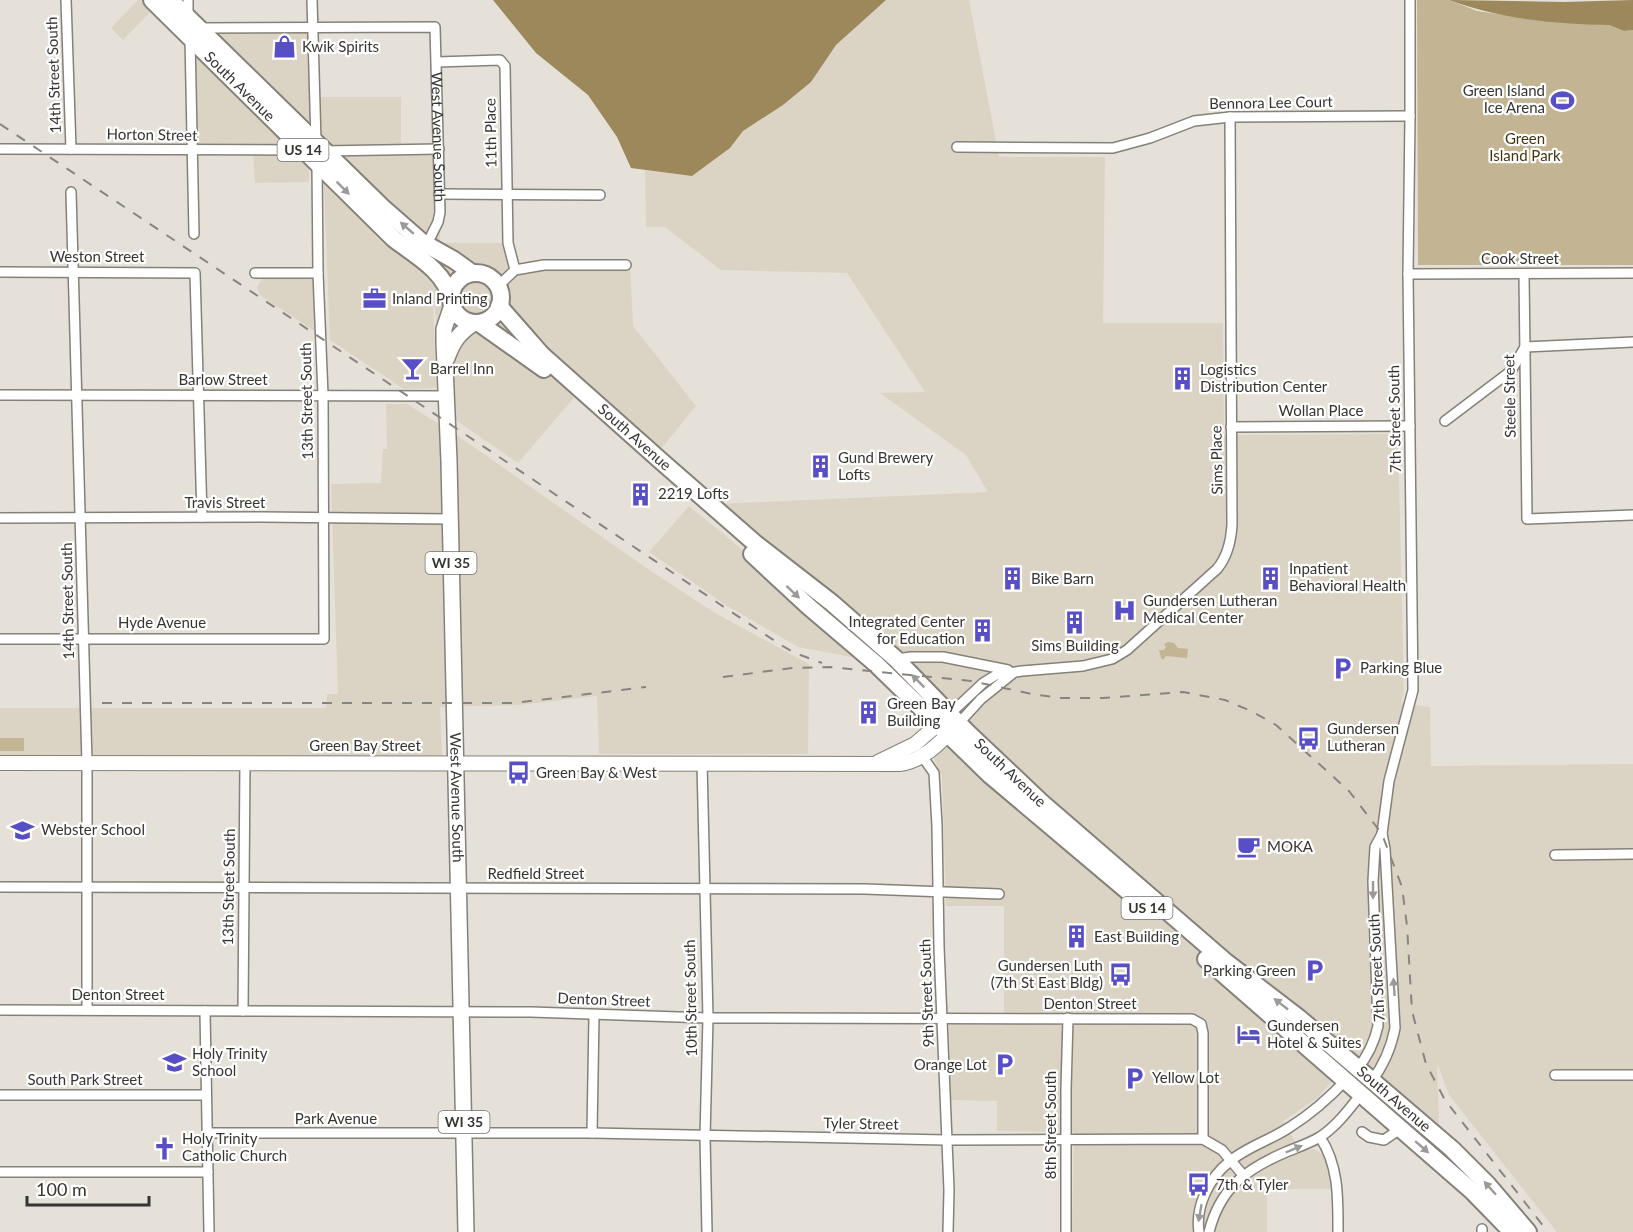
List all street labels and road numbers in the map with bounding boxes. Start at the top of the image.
street label: 14th Street South [42,16,64,134]
street label: South Avenue [201,47,279,124]
street label: West Avenue South [428,72,450,202]
street label: Bennora Lee Court [1209,92,1334,112]
street label: 11th Place [480,98,500,168]
street label: Horton Street [107,124,198,144]
road number: US 14 [278,139,328,161]
street label: Weston Street [50,247,145,265]
street label: Cook Street [1481,249,1560,267]
street label: 13th Street South [296,342,316,460]
street label: Steele Street [1499,353,1519,438]
street label: 7th Street South [1384,365,1404,473]
street label: Barlow Street [178,370,268,388]
street label: South Avenue [595,399,675,474]
street label: Wollan Place [1279,401,1363,419]
street label: Sims Place [1206,425,1226,495]
street label: Travis Street [184,493,266,511]
street label: 14th Street South [57,542,77,660]
road number: WI 35 [426,552,476,574]
street label: Hyde Avenue [118,613,206,631]
street label: West Avenue South [447,732,468,863]
street label: South Avenue [971,734,1050,810]
street label: Green Bay Street [309,736,421,754]
street label: 13th Street South [218,828,238,946]
street label: Redfield Street [487,864,585,882]
road number: US 14 [1122,897,1172,919]
street label: 7th Street South [1364,913,1388,1023]
street label: 10th Street South [680,939,700,1057]
street label: 9th Street South [915,939,937,1047]
street label: Denton Street [71,985,165,1003]
street label: Denton Street [557,988,651,1010]
street label: Denton Street [1043,994,1137,1012]
street label: South Avenue [1354,1062,1435,1135]
street label: South Park Street [27,1070,143,1088]
street label: 8th Street South [1041,1071,1059,1179]
street label: Park Avenue [295,1109,377,1127]
road number: WI 35 [438,1111,490,1133]
street label: Tyler Street [823,1113,899,1133]

